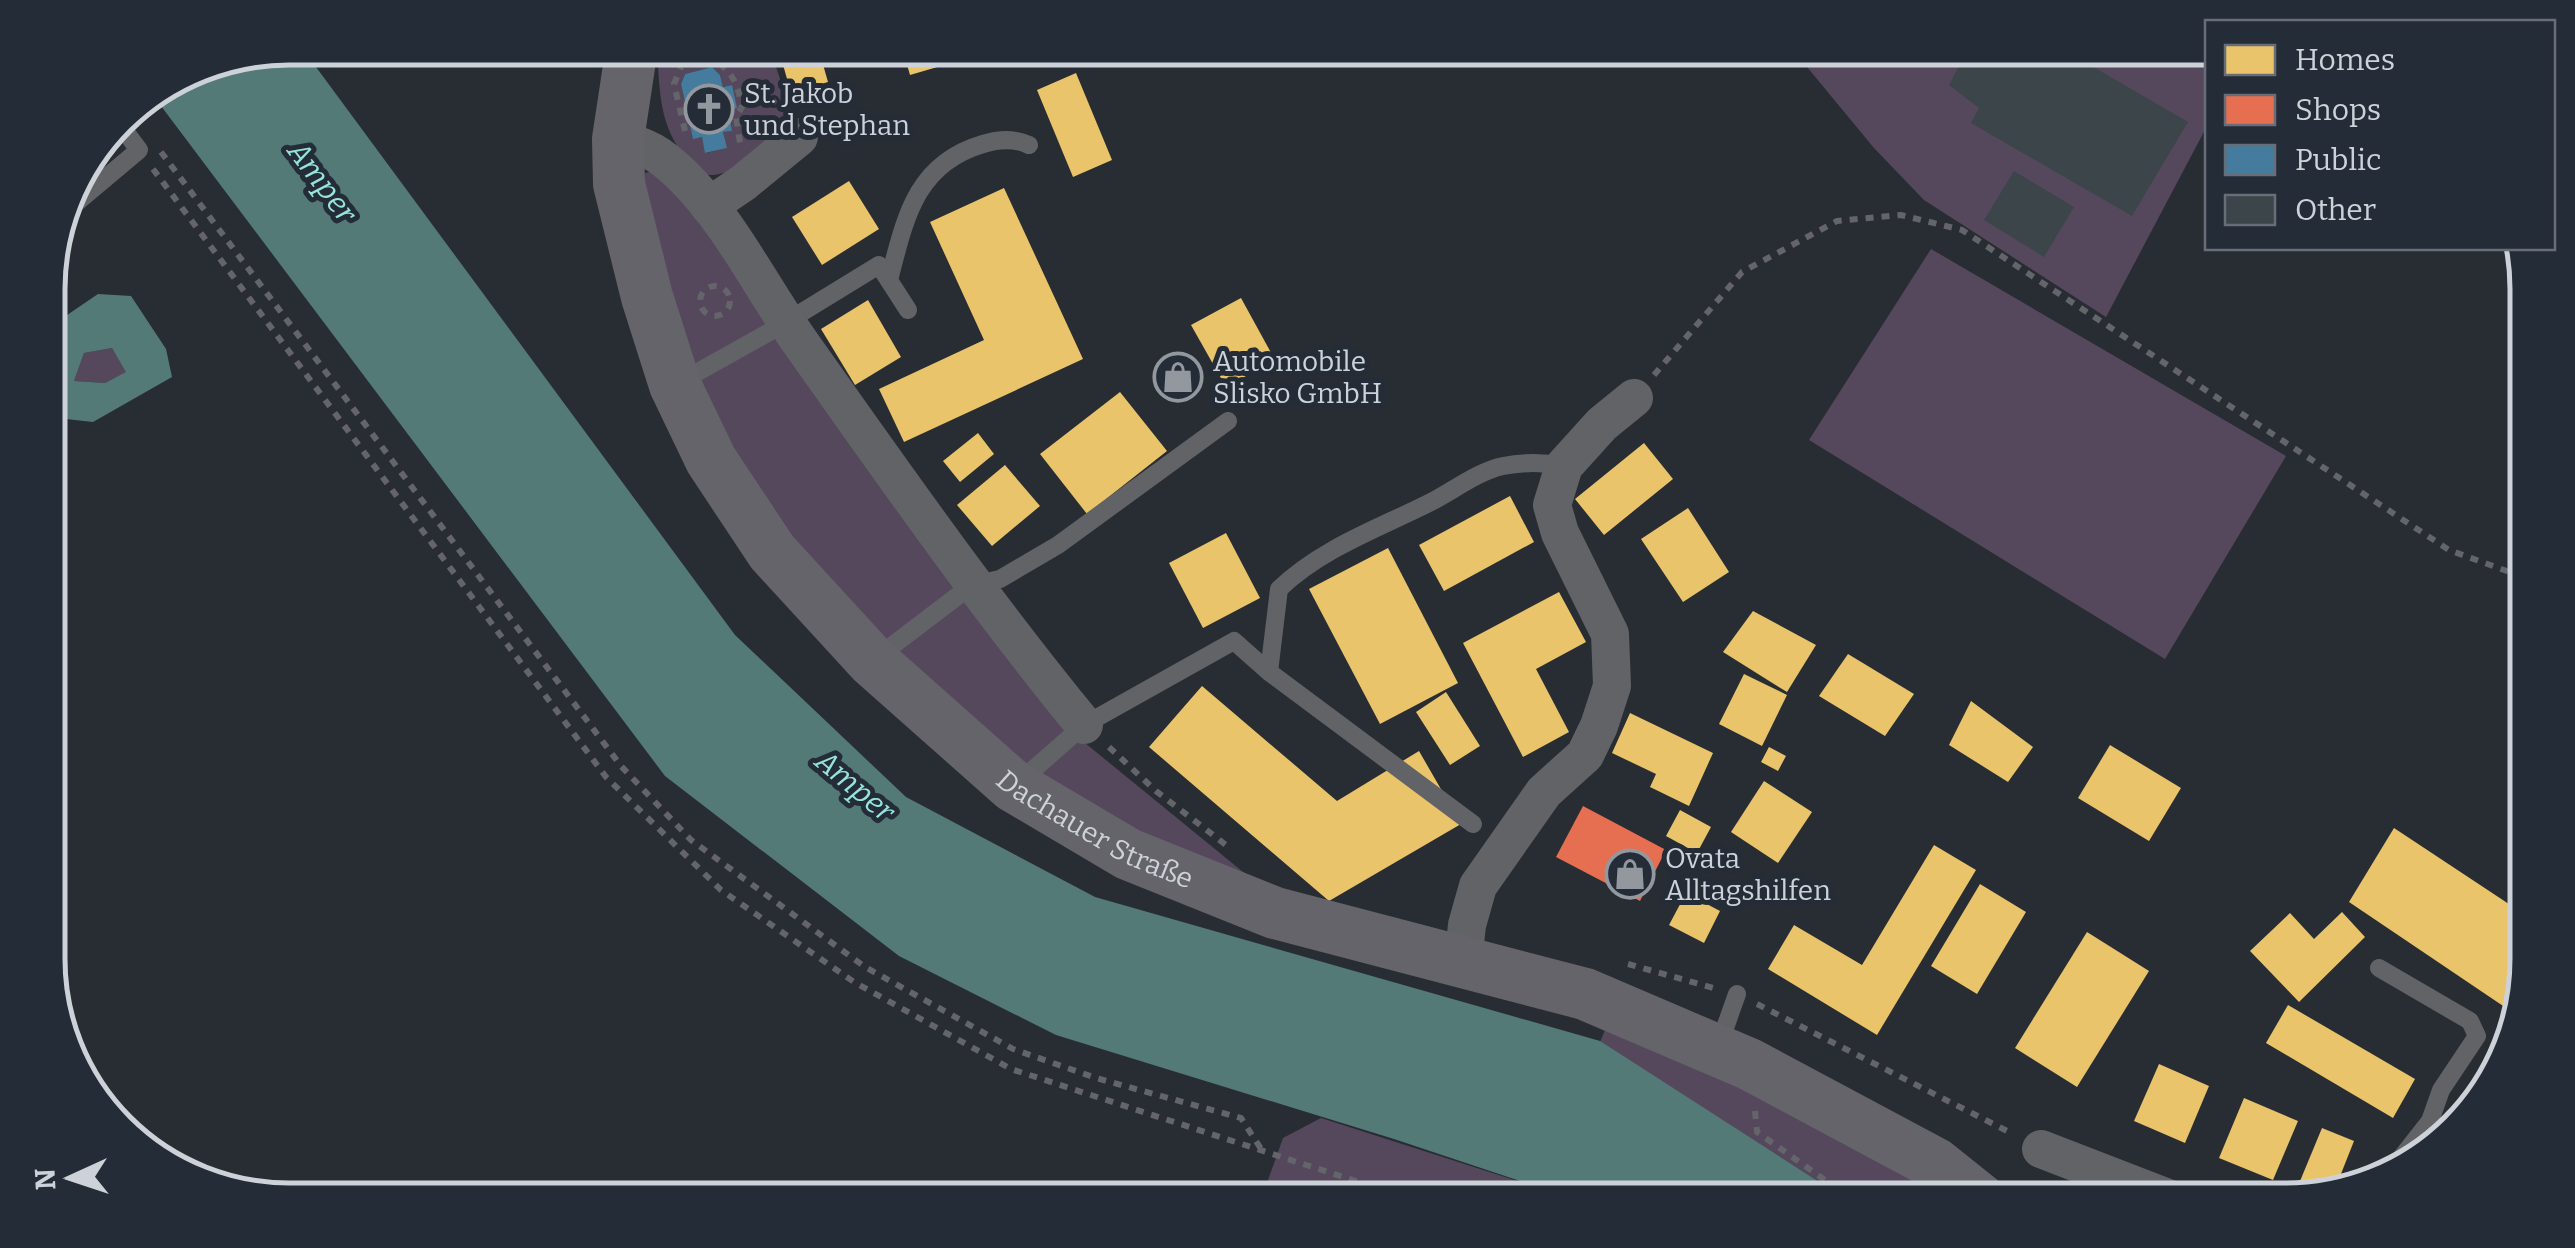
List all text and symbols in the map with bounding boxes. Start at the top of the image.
legend [2205,20,2555,250]
text: Homes [2295,42,2395,78]
place label: St. Jakob und Stephan [744,77,910,142]
church icon: St. Jakob und Stephan [683,83,735,135]
text: Shops [2295,92,2381,128]
water label: Amper [279,133,365,231]
text: Public [2295,142,2381,178]
text: Other [2295,192,2376,228]
place label: Automobile Slisko GmbH [1213,345,1382,410]
shop icon: Automobile Slisko GmbH [1152,351,1204,403]
water label: Amper [807,741,903,830]
street label: Dachauer Straße [990,763,1198,895]
place label: Ovata Alltagshilfen [1665,842,1831,907]
shop icon: Ovata Alltagshilfen [1604,848,1656,900]
north arrow [20,1128,120,1228]
text: N [28,1168,63,1191]

